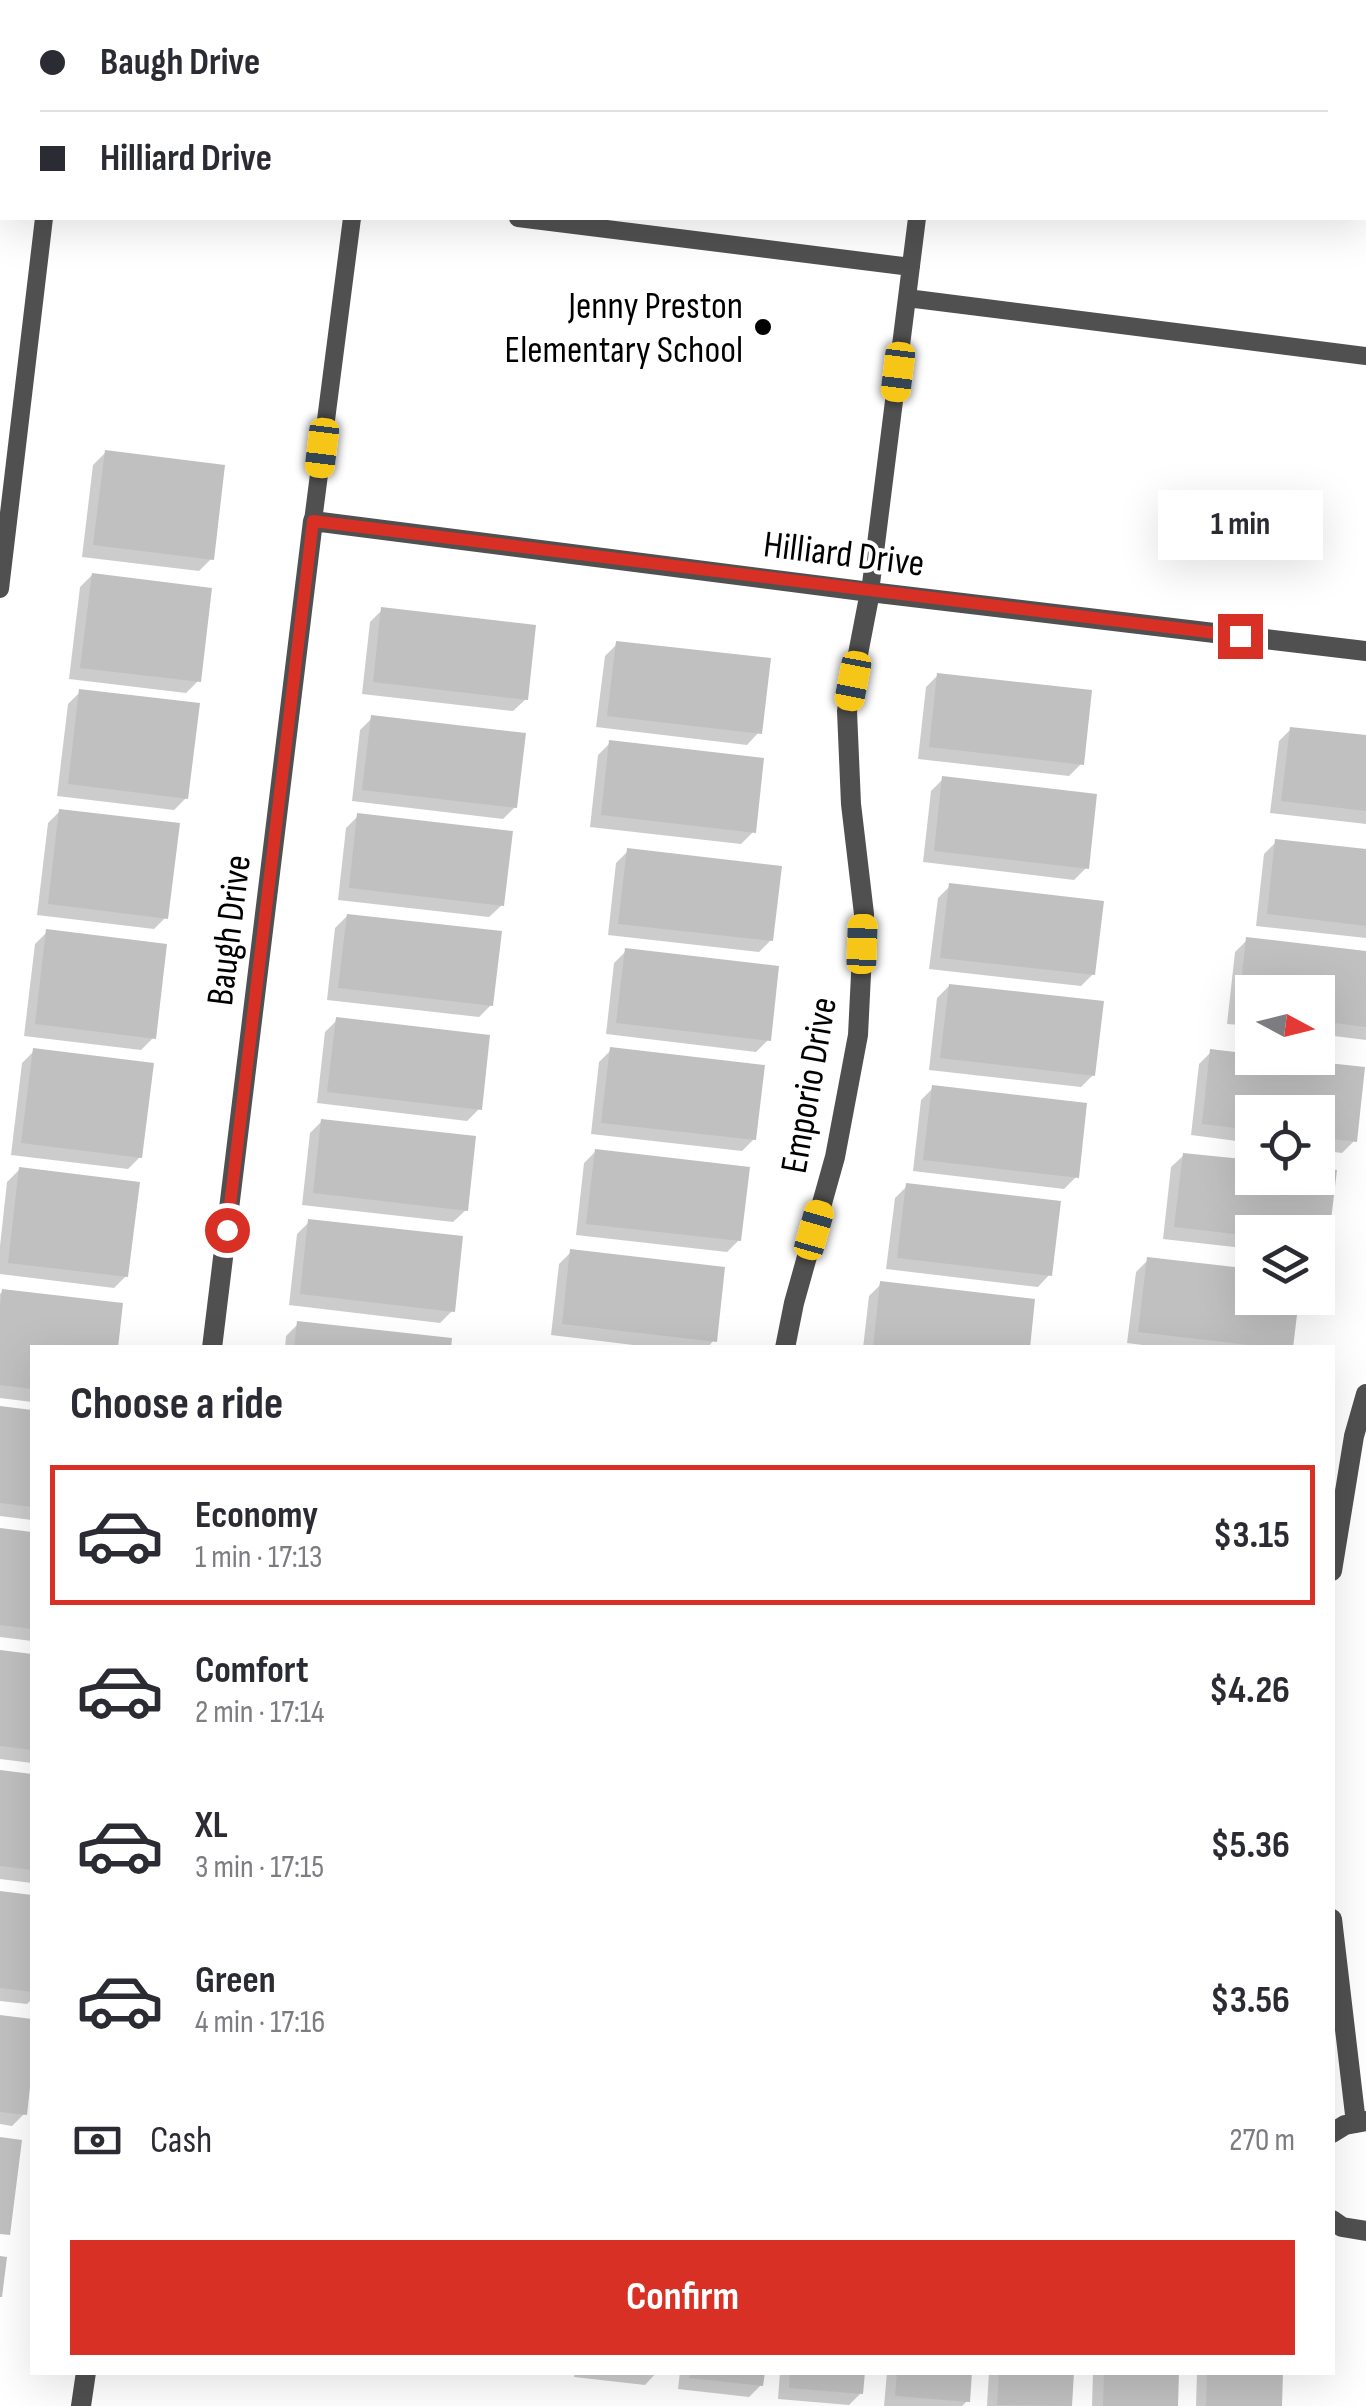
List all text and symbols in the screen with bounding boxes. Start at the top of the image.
text: Baugh Drive [100,40,260,85]
text: Hilliard Drive [100,136,272,181]
place label: Jenny Preston Elementary School [505,284,743,373]
marker: Jenny Preston Elementary School [752,316,774,338]
car [879,340,917,404]
car [303,416,341,480]
callout: 1 min [1158,491,1322,561]
text: 1 min [1211,505,1270,544]
street label: Hilliard Drive [761,522,927,587]
route end [1218,614,1263,659]
car [833,649,873,713]
street label: Baugh Drive [198,852,261,1008]
car [846,913,878,975]
north arrow [1235,975,1335,1075]
map controls [1235,975,1335,1315]
street label: Emporio Drive [772,994,847,1177]
button: locate [1235,1095,1335,1195]
car [791,1197,837,1263]
route start [205,1208,250,1253]
button: layers [1235,1215,1335,1315]
text: Choose a ride [70,1377,283,1432]
icon: car [75,1490,165,1580]
text: Economy [195,1493,318,1538]
text: $3.15 [1213,1513,1290,1558]
text: 1 min · 17:13 [195,1538,322,1577]
icon: car [75,1645,165,1735]
text: Comfort [195,1648,309,1693]
text: $4.26 [1209,1668,1290,1713]
text: 2 min · 17:14 [195,1693,324,1732]
icon: car [75,1800,165,1890]
text: XL [195,1803,228,1848]
text: $5.36 [1210,1823,1290,1868]
text: 3 min · 17:15 [195,1848,324,1887]
icon: car [75,1955,165,2045]
text: Green [195,1958,276,2003]
text: $3.56 [1210,1978,1290,2023]
text: 4 min · 17:16 [195,2003,325,2042]
icon: cash [70,2113,125,2168]
text: Cash [150,2118,212,2163]
text: 270 m [1229,2121,1295,2160]
button: Confirm [70,2240,1295,2355]

